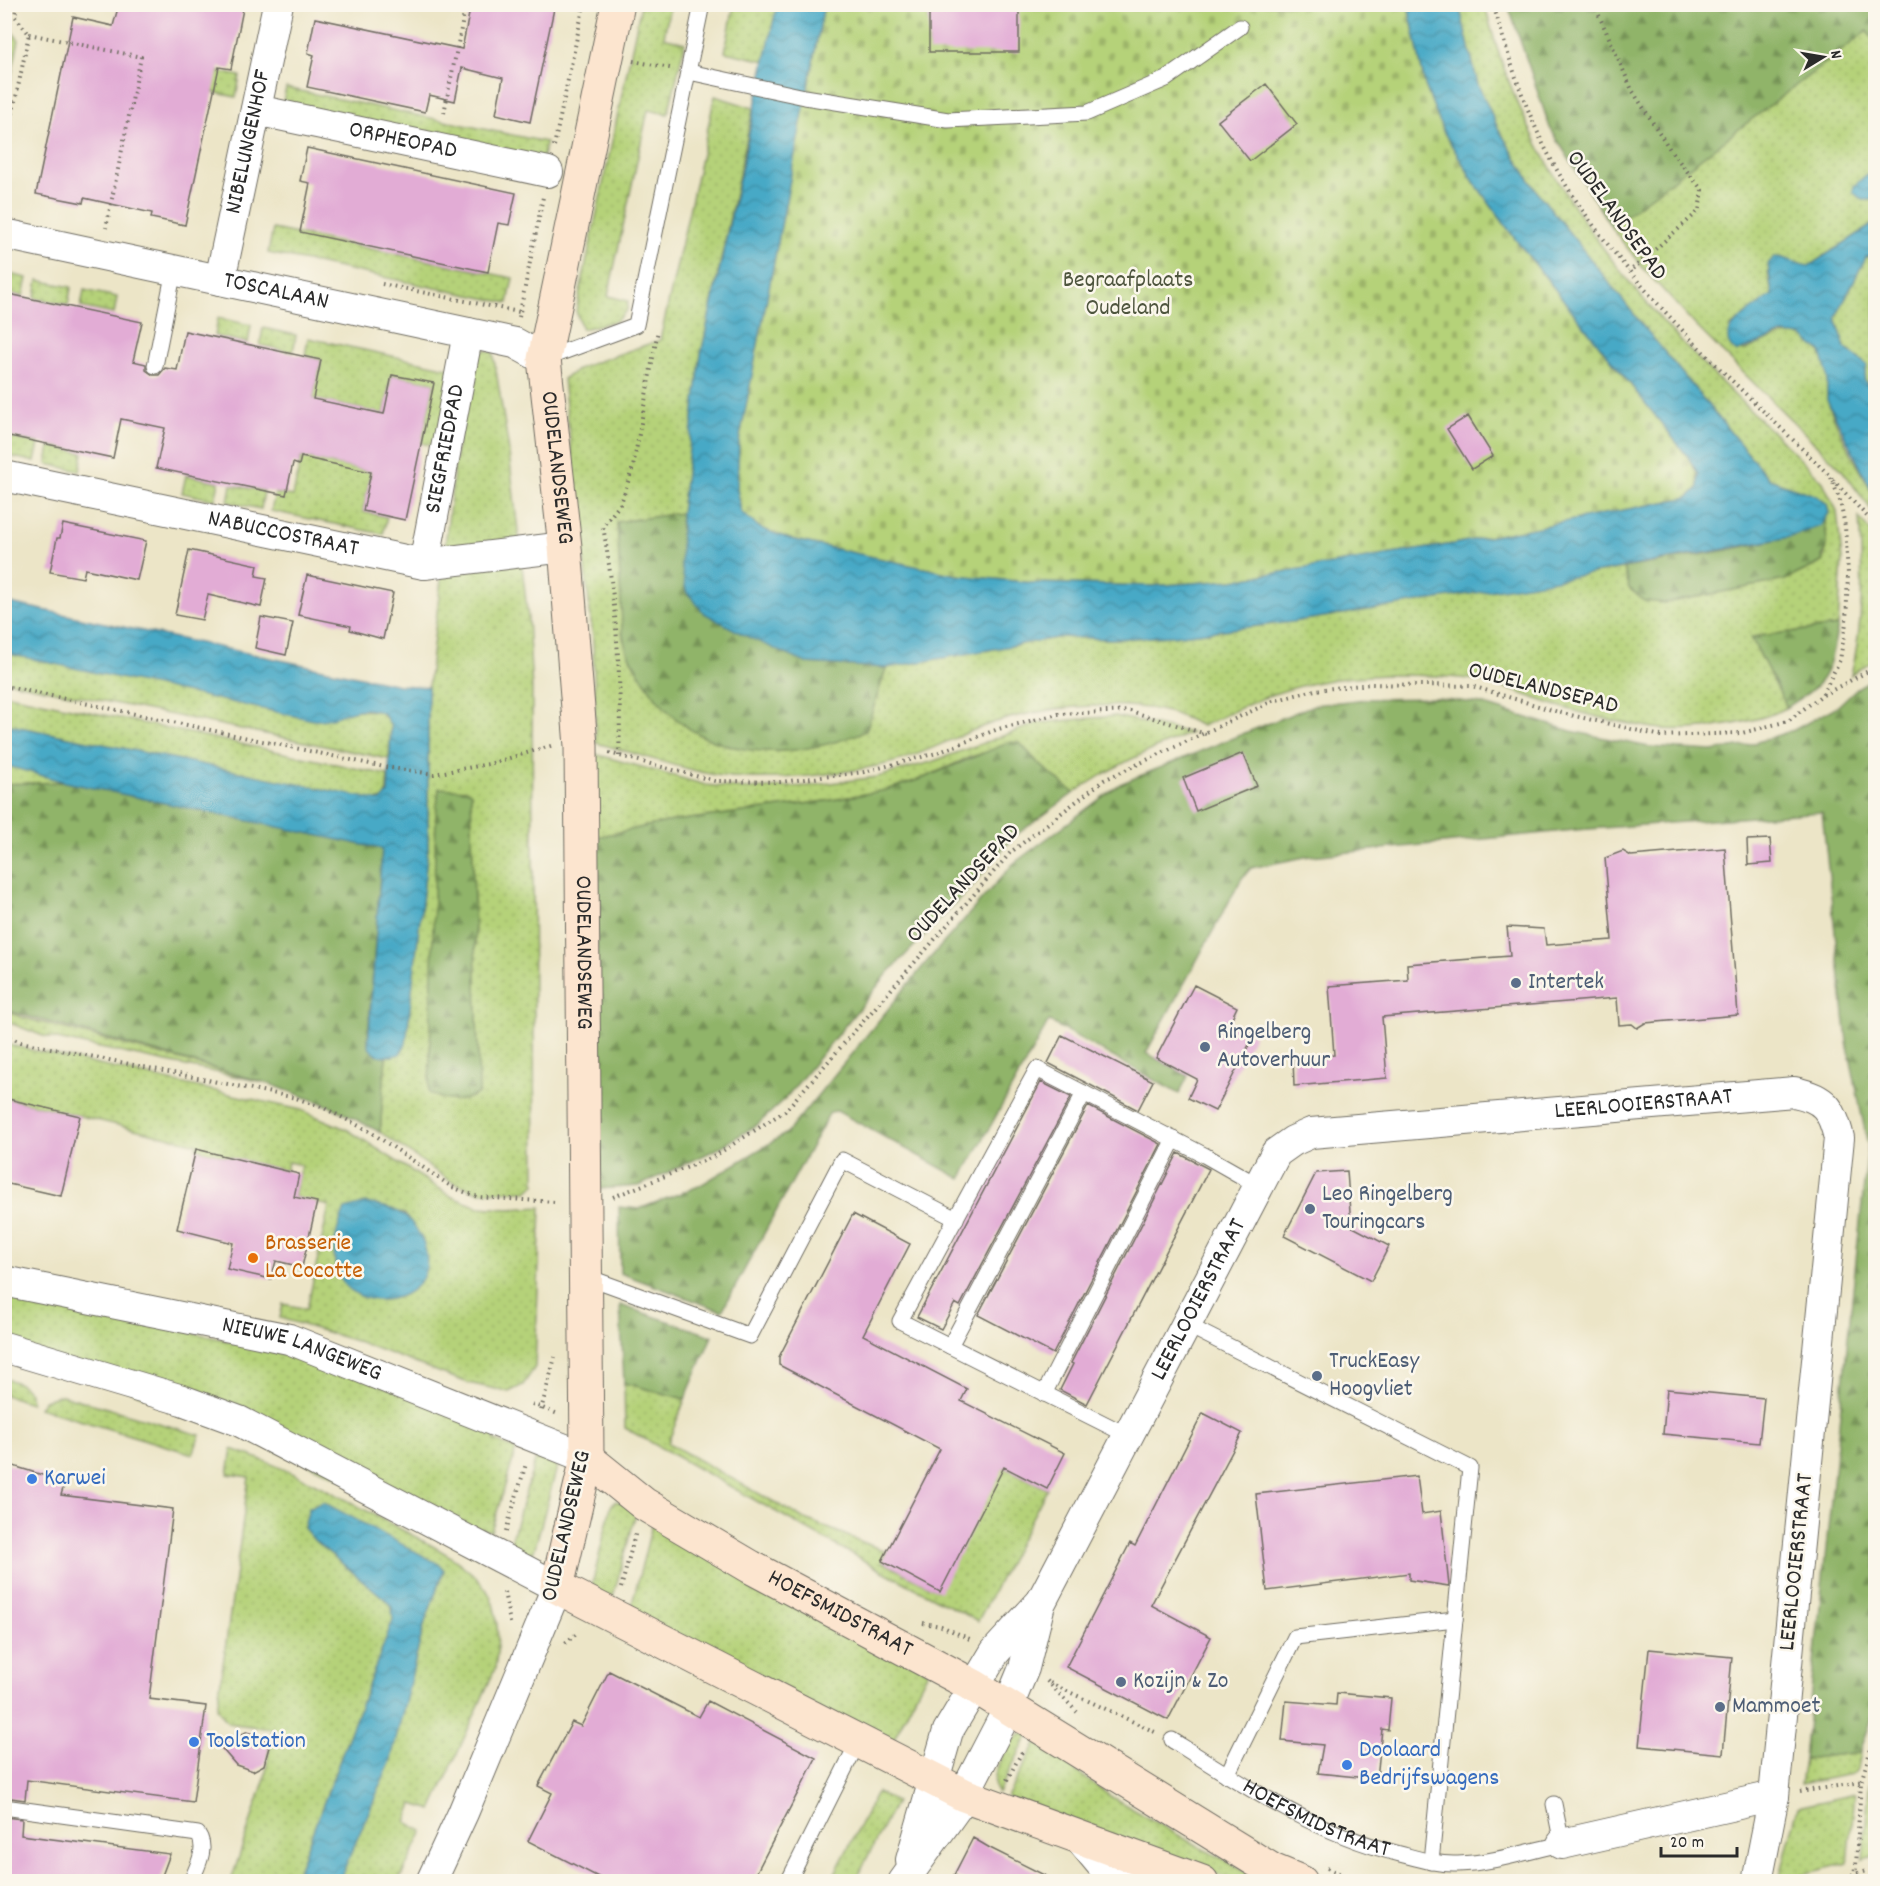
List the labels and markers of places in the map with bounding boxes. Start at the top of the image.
place label: Intertek [1528,966,1604,1000]
marker: Intertek [1509,976,1523,990]
place label: Ringelberg Autoverhuur [1217,1016,1330,1078]
marker: Ringelberg Autoverhuur [1198,1040,1212,1054]
place label: Leo Ringelberg Touringcars [1322,1178,1453,1240]
marker: Leo Ringelberg Touringcars [1303,1202,1317,1216]
place label: Brasserie La Cocotte [265,1227,363,1289]
marker: Brasserie La Cocotte [246,1251,260,1265]
place label: TruckEasy Hoogvliet [1329,1345,1421,1407]
marker: TruckEasy Hoogvliet [1310,1369,1324,1383]
place label: Karwei [44,1462,106,1496]
marker: Karwei [25,1472,39,1486]
place label: Kozijn & Zo [1133,1665,1228,1699]
marker: Kozijn & Zo [1114,1675,1128,1689]
place label: Mammoet [1732,1690,1821,1724]
marker: Mammoet [1713,1700,1727,1714]
place label: Toolstation [206,1725,306,1759]
place label: Doolaard Bedrijfswagens [1359,1734,1499,1796]
marker: Toolstation [187,1735,201,1749]
marker: Doolaard Bedrijfswagens [1340,1758,1354,1772]

